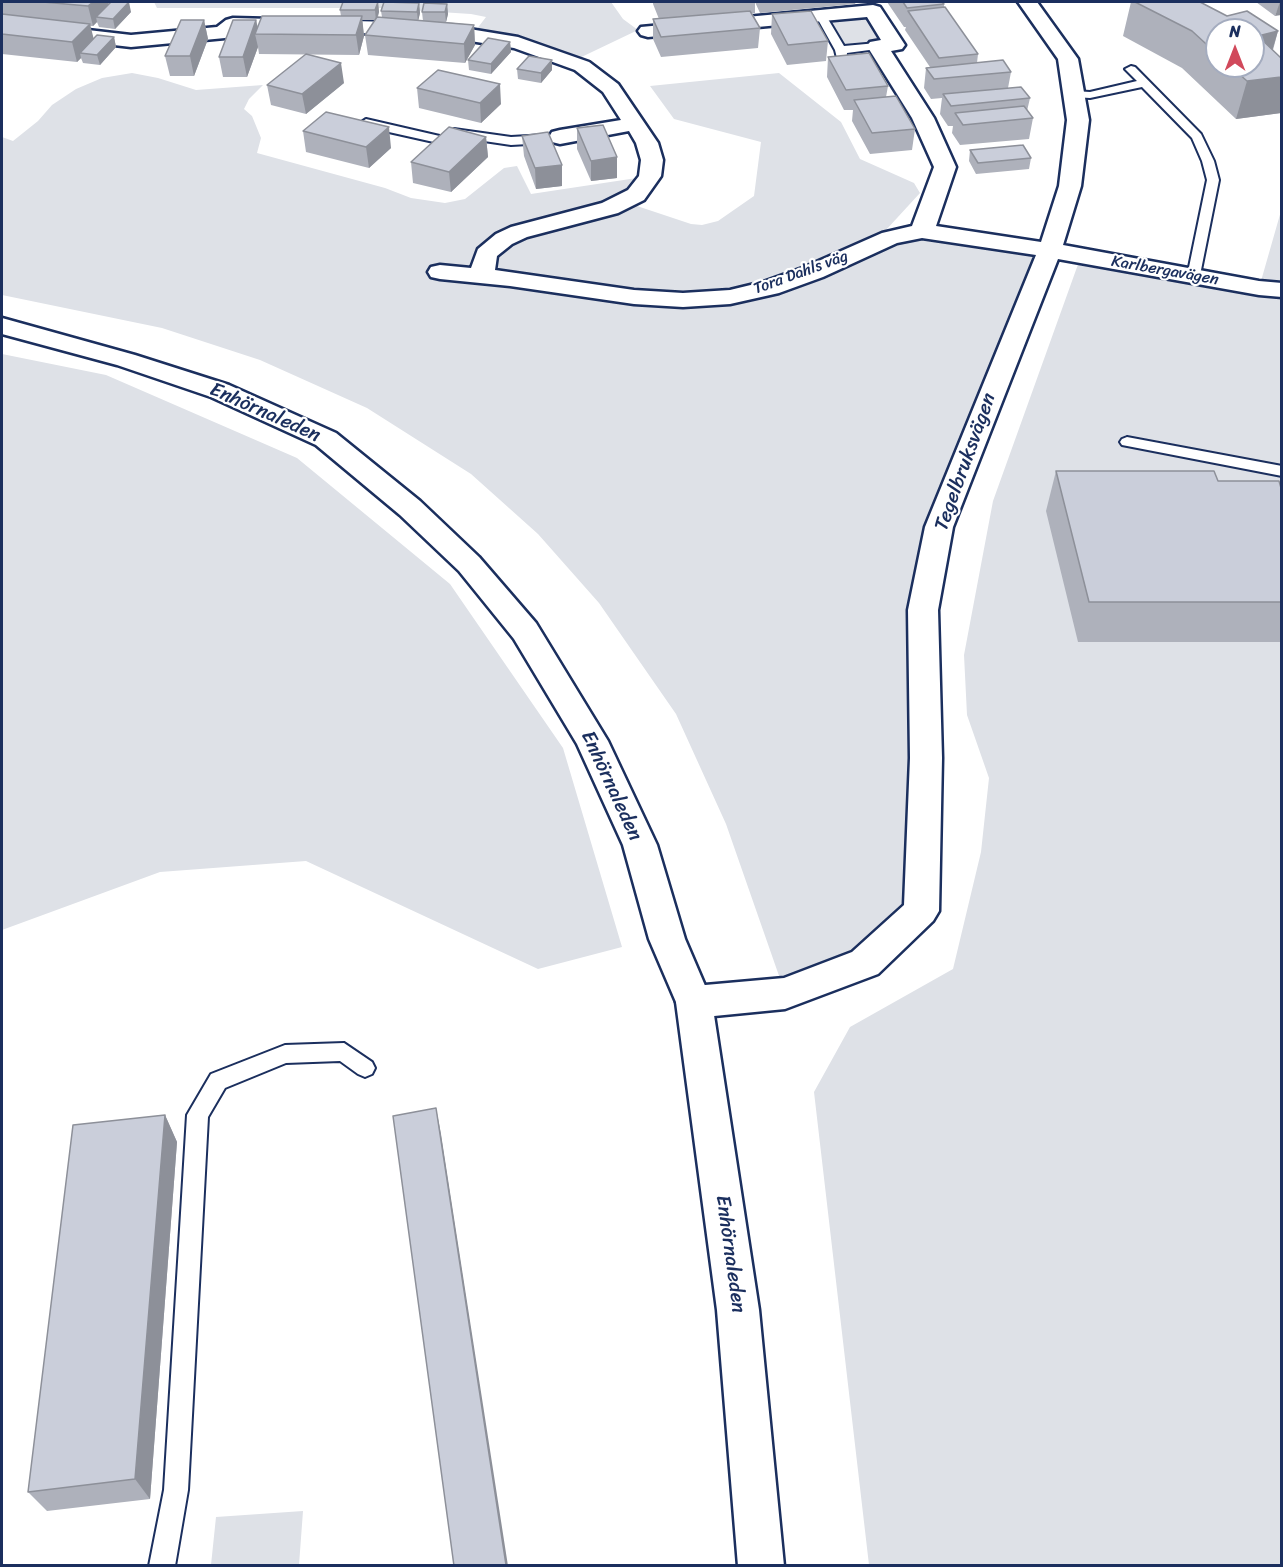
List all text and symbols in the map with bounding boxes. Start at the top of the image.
text: N [1229,17,1241,46]
north arrow [1205,18,1265,78]
street label: Tora Dahls väg [751,247,851,299]
street label: Karlbergavägen [1110,252,1220,290]
street label: Enhörnaleden [206,378,324,448]
street label: Tegelbruksvägen [930,390,1002,534]
street label: Enhörnaleden [575,727,647,845]
street label: Enhörnaleden [710,1194,750,1314]

